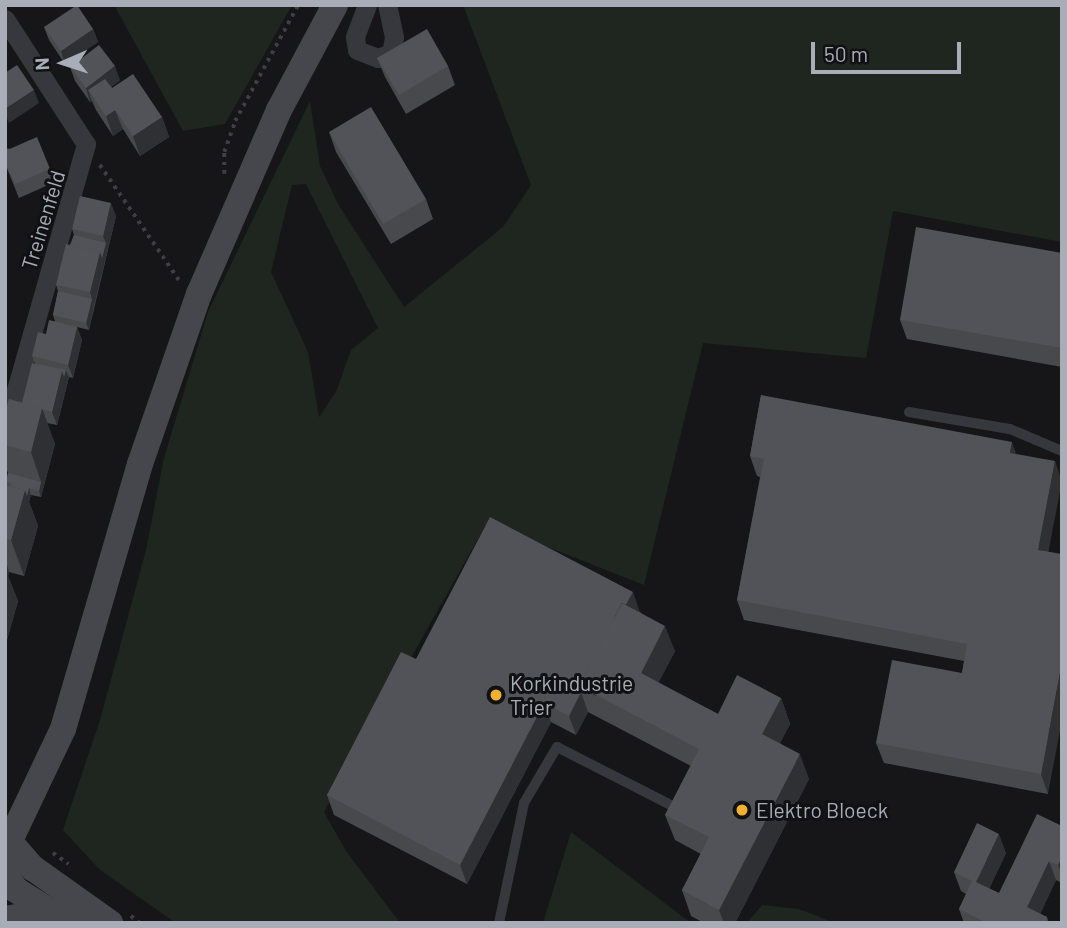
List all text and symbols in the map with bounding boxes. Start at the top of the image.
north arrow [28,28,98,98]
scale bar [815,28,965,72]
text: 50 m [824,41,868,66]
text: N [30,57,53,71]
street label: Treinenfeld [16,167,70,273]
place label: Korkindustrie Trier [510,670,633,720]
marker: Korkindustrie Trier [488,687,504,703]
place label: Elektro Bloeck [756,797,888,823]
marker: Elektro Bloeck [734,802,750,818]

